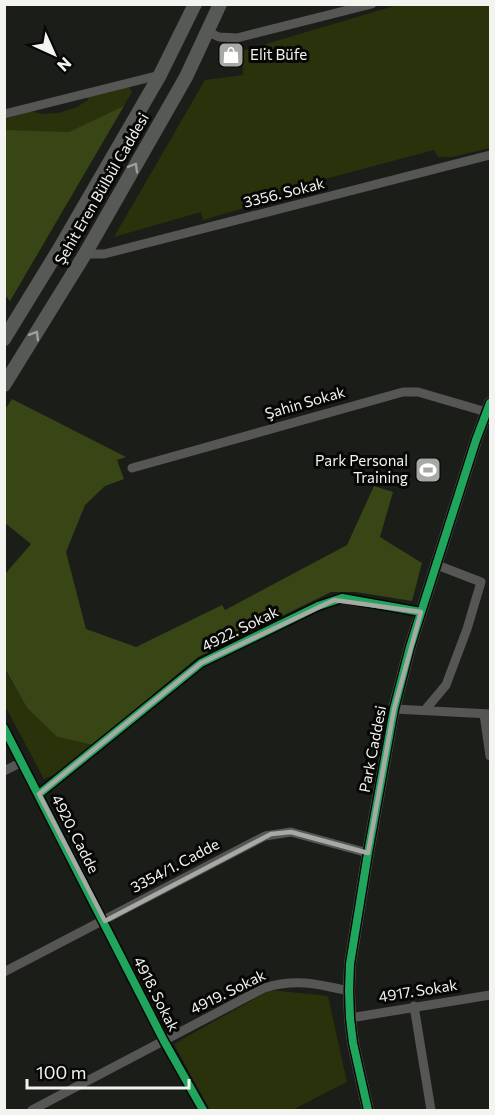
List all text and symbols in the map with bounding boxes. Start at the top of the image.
north arrow [24,24,84,84]
shop icon: Elit Büfe [216,40,246,70]
place label: Elit Büfe [250,45,307,63]
text: N [54,54,76,76]
street label: Şehit Eren Bülbül Caddesi [50,110,152,267]
one-way arrow [127,163,139,173]
street label: 3356. Sokak [241,173,326,211]
one-way arrow [28,331,40,341]
street label: Şahin Sokak [263,382,347,422]
place label: Park Personal Training [315,451,408,486]
sports icon: Park Personal Training [413,455,443,485]
street label: 4922. Sokak [198,602,281,654]
street label: Park Caddesi [355,704,389,794]
street label: 4920. Cadde [48,791,103,876]
street label: 3354/1. Cadde [127,834,222,896]
street label: 4918. Sokak [130,953,183,1034]
street label: 4919. Sokak [187,965,268,1017]
street label: 4917. Sokak [377,975,459,1005]
scale bar [27,1052,189,1090]
text: 100 m [36,1061,86,1083]

